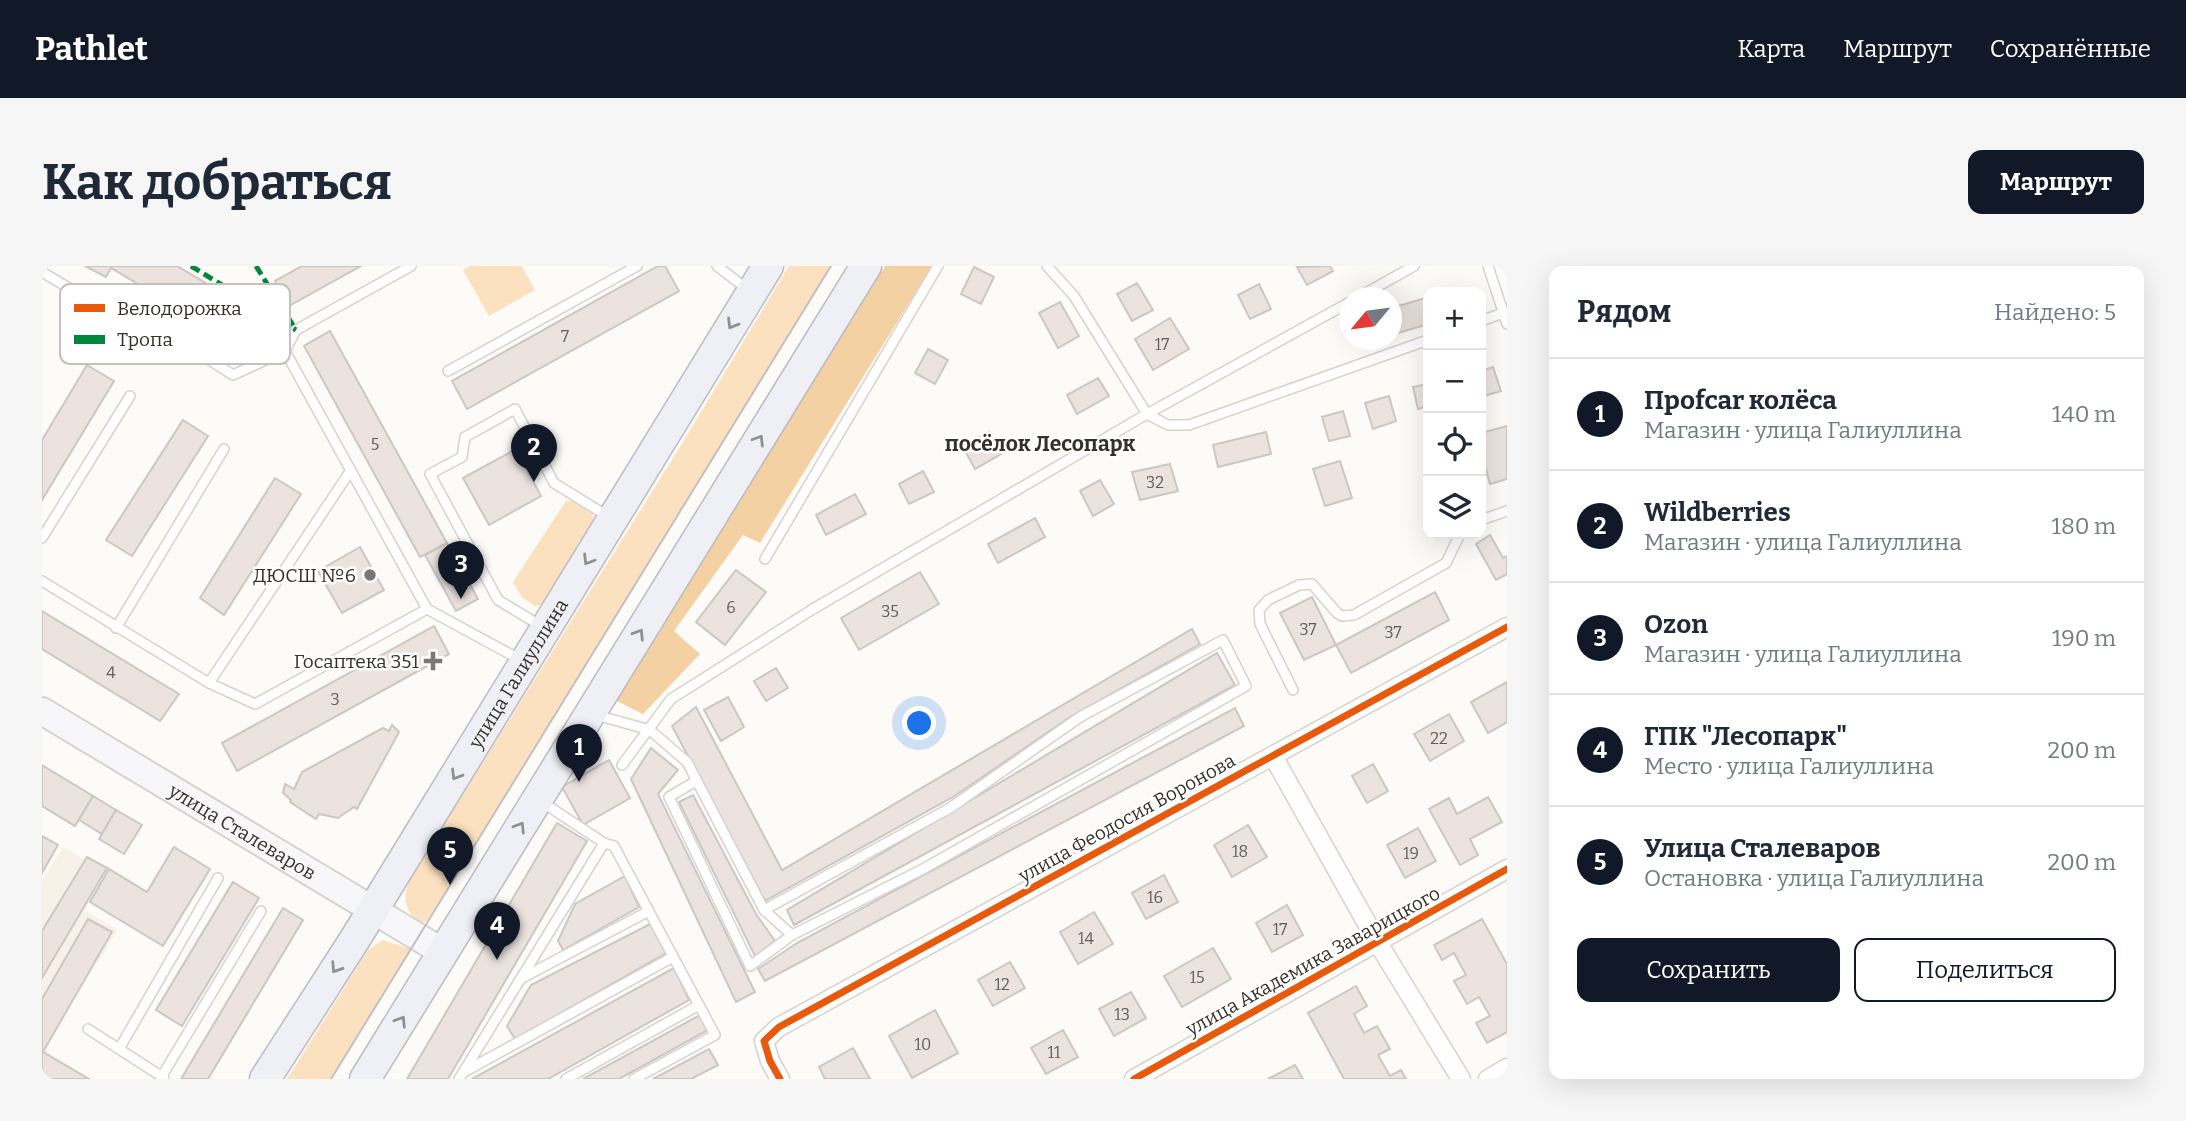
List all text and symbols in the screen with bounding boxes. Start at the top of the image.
text: Pathlet [35,29,148,69]
text: Карта [1737,35,1805,63]
text: Маршрут [1843,35,1952,63]
text: Сохранённые [1990,35,2151,63]
button: Маршрут [1968,150,2144,214]
text: Как добраться [42,153,392,212]
legend [60,284,290,364]
north arrow [1339,287,1402,350]
map controls [1423,287,1486,539]
button: + [1423,287,1486,350]
text: Рядом [1577,294,1671,330]
text: Велодорожка [117,297,242,320]
text: Найдено: 5 [1994,298,2116,326]
one-way arrow [727,317,740,330]
house number: 7 [561,327,569,346]
text: Тропа [117,328,173,351]
house number: 17 [1155,335,1169,354]
button: − [1423,350,1486,413]
text: Проfcar колёса [1644,385,1837,416]
text: 1 [1595,400,1605,428]
text: 140 m [2052,400,2116,428]
button: locate [1423,413,1486,476]
text: Магазин · улица Галиуллина [1644,416,1962,444]
pin: 2 [511,424,557,482]
district label: посёлок Лесопарк [945,431,1135,457]
one-way arrow [750,434,763,447]
house number: 5 [371,435,379,454]
house number: 32 [1146,473,1164,492]
button: layers [1423,476,1486,539]
text: Wildberries [1644,497,1791,528]
text: 2 [1594,512,1606,540]
text: 180 m [2052,512,2116,540]
text: Магазин · улица Галиуллина [1644,528,1962,556]
pin: 3 [438,541,484,599]
one-way arrow [583,552,596,565]
place label: ДЮСШ №6 [253,564,356,587]
marker: ДЮСШ №6 [362,567,378,583]
street label: улица Галиуллина [463,594,573,753]
house number: 6 [726,598,736,617]
house number: 35 [881,602,899,621]
text: Ozon [1644,609,1708,640]
house number: 37 [1299,620,1317,639]
house number: 37 [1384,623,1402,642]
text: 3 [1593,624,1607,652]
text: 190 m [2052,624,2116,652]
one-way arrow [631,628,644,641]
text: Магазин · улица Галиуллина [1644,640,1962,668]
place label: Госаптека 351 [294,650,419,673]
marker: Госаптека 351 [425,653,441,669]
house number: 4 [106,663,116,682]
house number: 3 [330,690,340,709]
your location [902,706,936,740]
text: ГПК "Лесопарк" [1644,721,1847,752]
pin: 1 [556,724,602,782]
house number: 22 [1430,729,1448,748]
text: 4 [1593,736,1607,764]
text: 200 m [2047,736,2116,764]
street label: улица Феодосия Воронова [1014,748,1240,888]
text: Место · улица Галиуллина [1644,752,1934,780]
one-way arrow [451,767,464,780]
street label: улица Сталеваров [164,778,320,885]
one-way arrow [511,822,524,835]
pin: 5 [427,827,473,885]
text: Улица Сталеваров [1644,833,1881,864]
house number: 18 [1232,842,1248,861]
house number: 19 [1403,844,1419,863]
text: 5 [1594,848,1606,876]
text: 200 m [2047,848,2116,876]
text: Остановка · улица Галиуллина [1644,864,1984,892]
street label: улица Академика Заварицкого [1181,881,1444,1041]
house number: 16 [1147,888,1163,907]
pin: 4 [474,902,520,960]
house number: 17 [1273,920,1287,939]
house number: 14 [1078,929,1095,948]
button: Сохранить [1577,938,1840,1002]
button: Поделиться [1854,938,2116,1002]
one-way arrow [332,961,345,974]
house number: 15 [1189,968,1205,987]
house number: 12 [994,975,1010,994]
house number: 13 [1114,1005,1130,1024]
one-way arrow [392,1015,405,1028]
house number: 10 [915,1035,931,1054]
house number: 11 [1048,1043,1061,1062]

